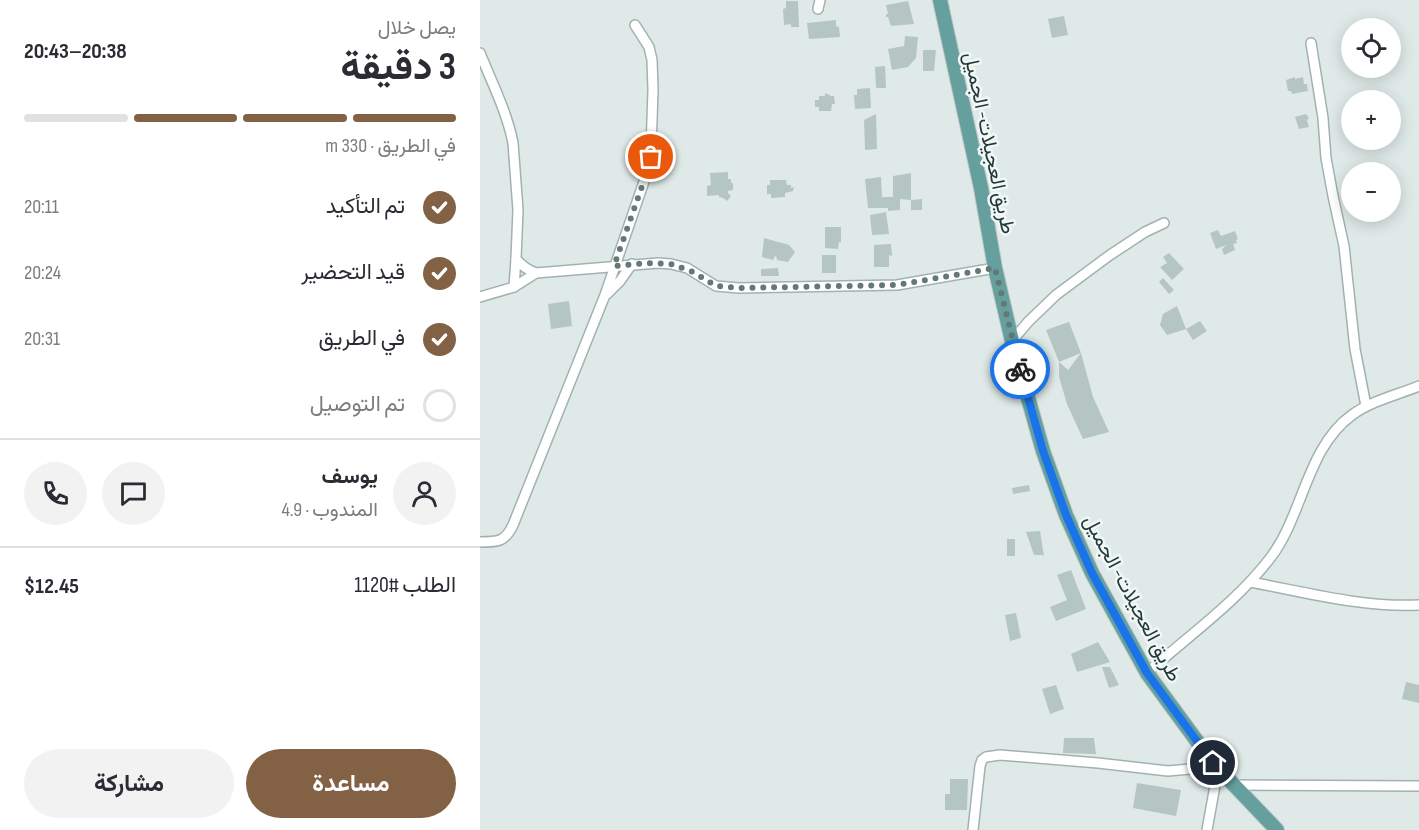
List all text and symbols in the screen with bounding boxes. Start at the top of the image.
text: يصل خلال [378,16,456,40]
map controls [1341,18,1401,222]
button: locate [1341,18,1401,78]
text: 20:38–20:43 [24,38,127,65]
text: 3 دقيقة [340,44,456,91]
street label: طريق العجيلات- الجميل [958,50,1020,236]
button: + [1341,90,1401,150]
pin [625,131,676,182]
text: في الطريق · 330 m [325,134,456,158]
icon: bag [634,140,667,173]
button: − [1341,162,1401,222]
icon: check [423,191,456,224]
text: تم التأكيد [326,193,405,220]
text: 20:11 [24,195,59,219]
icon: check [423,257,456,290]
text: قيد التحضير [301,259,405,286]
text: 20:24 [24,261,61,285]
icon: check [423,323,456,356]
text: في الطريق [319,325,405,352]
text: 20:31 [24,327,60,351]
courier [990,339,1050,399]
icon: bike [1004,353,1037,386]
text: تم التوصيل [310,391,405,418]
button: phone [24,462,87,525]
button: chat [102,462,165,525]
button: person [393,462,456,525]
text: يوسف [322,463,378,490]
text: المندوب · 4.9 [281,498,378,522]
street label: طريق العجيلات- الجميل [1078,511,1186,686]
text: الطلب #1120 [354,572,456,599]
text: $12.45 [24,573,79,600]
pin [1187,737,1238,788]
icon: home [1196,746,1229,779]
button: مشاركة [24,749,234,818]
button: مساعدة [246,749,456,818]

